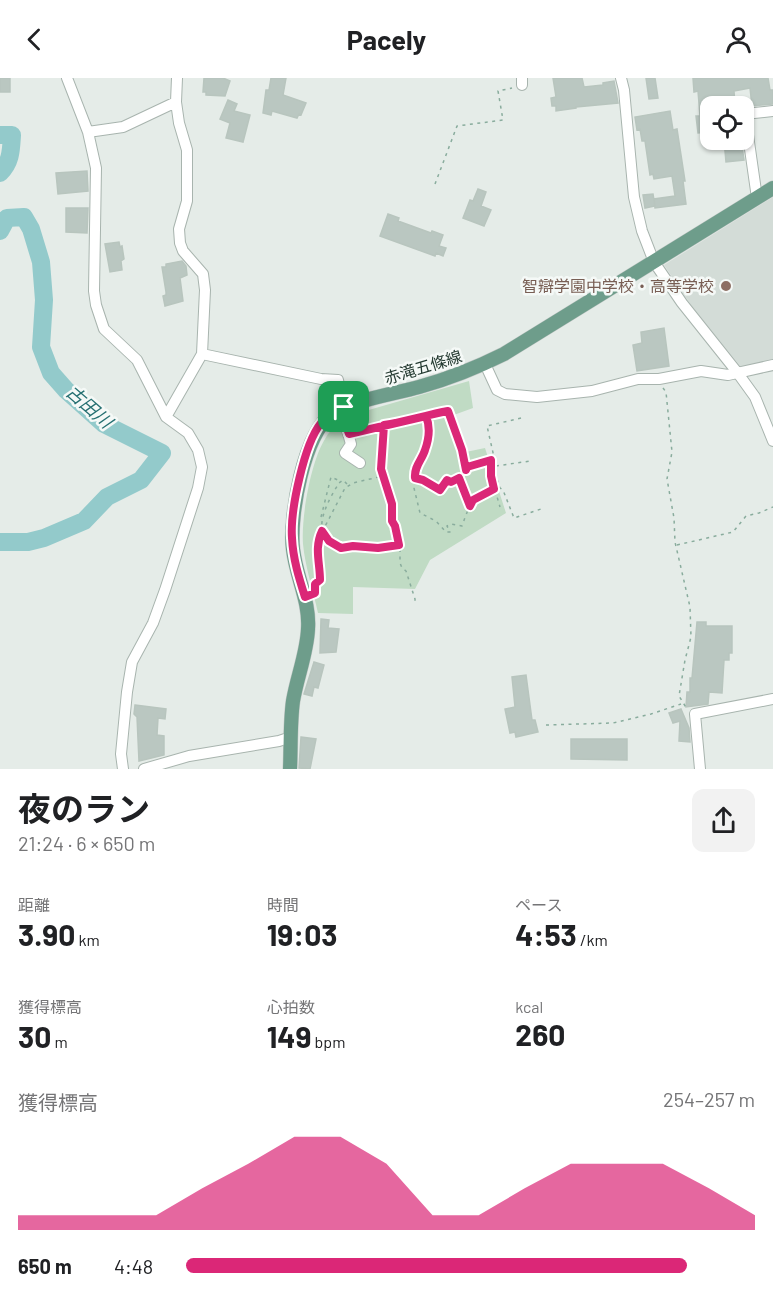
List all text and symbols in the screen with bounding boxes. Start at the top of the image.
icon: back [18,23,51,56]
text: Pacely [347,23,426,55]
icon: person [722,23,755,56]
map controls [700,96,754,150]
button: locate [700,96,754,150]
place label: 智辯学園中学校・高等学校 [522,276,714,295]
marker: 智辯学園中学校・高等学校 [719,279,733,293]
street label: 赤滝五條線 [382,346,464,387]
water label: 古田川 [62,380,119,434]
pin [318,381,369,432]
icon: arrive [327,390,360,423]
text: 夜のラン [18,788,150,828]
button: share [692,789,755,852]
text: 21:24 · 6 × 650 m [18,831,155,855]
text: 距離 [18,895,50,914]
text: 時間 [267,895,299,914]
text: ペース [515,895,563,914]
text: 3.90 [18,916,75,952]
text: 19:03 [267,916,337,952]
text: 4:53 [515,916,577,952]
text: km [75,930,100,949]
text: /km [577,930,608,949]
text: 獲得標高 [18,997,82,1016]
text: 心拍数 [267,997,315,1016]
text: kcal [515,997,543,1016]
text: 260 [515,1016,565,1052]
text: 30 [18,1018,51,1054]
text: 149 [267,1018,311,1054]
text: m [51,1032,68,1051]
text: bpm [311,1032,345,1051]
text: 254–257 m [663,1087,755,1111]
text: 獲得標高 [18,1090,98,1114]
text: 650 m [18,1254,72,1278]
text: 4:48 [114,1254,153,1278]

